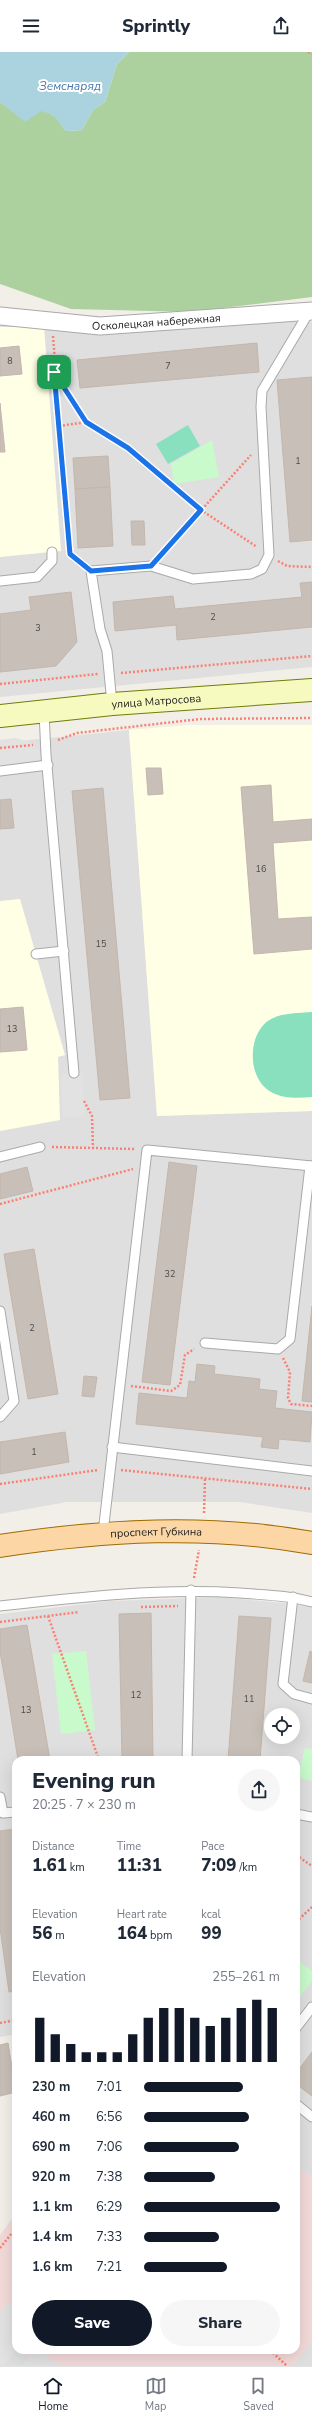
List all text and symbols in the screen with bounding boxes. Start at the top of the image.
text: Sprintly [122,14,190,38]
icon: menu [20,15,42,37]
icon: share [270,15,292,37]
water label: Земснаряд [39,78,101,94]
street label: Осколецкая набережная [91,310,221,334]
house number: 8 [7,355,13,367]
pin [37,355,71,389]
house number: 7 [165,360,171,372]
icon: arrive [43,361,65,383]
house number: 1 [295,455,301,467]
house number: 2 [210,611,216,623]
house number: 3 [35,622,41,634]
street label: улица Матросова [111,690,202,712]
house number: 16 [256,863,266,875]
house number: 15 [96,938,106,950]
house number: 13 [7,1023,17,1035]
house number: 32 [165,1268,175,1280]
house number: 2 [29,1322,35,1334]
house number: 1 [31,1446,37,1458]
street label: проспект Губкина [110,1524,202,1541]
house number: 12 [131,1689,141,1701]
house number: 11 [244,1693,254,1705]
house number: 13 [21,1704,31,1716]
map controls [264,1708,300,1744]
button: locate [264,1708,300,1744]
text: Evening run [32,1766,156,1796]
button: share [238,1769,280,1811]
text: 20:25 · 7 × 230 m [32,1796,136,1814]
text: Distance [32,1839,75,1854]
text: Time [117,1839,141,1854]
text: Pace [201,1839,225,1854]
text: 1.61 [32,1854,67,1877]
text: 11:31 [117,1854,162,1877]
text: 7:09 [201,1854,236,1877]
text: km [67,1860,85,1875]
text: /km [236,1860,257,1875]
text: Elevation [32,1907,78,1922]
text: Heart rate [117,1907,167,1922]
text: kcal [201,1907,221,1922]
text: 56 [32,1922,52,1945]
text: 164 [117,1922,147,1945]
text: 99 [201,1922,222,1945]
text: m [52,1928,65,1943]
text: bpm [147,1928,172,1943]
text: Elevation [32,1968,86,1986]
text: 255–261 m [212,1968,280,1986]
text: 230 m [32,2078,70,2096]
text: 7:01 [96,2078,122,2096]
text: 460 m [32,2108,70,2126]
text: 6:56 [96,2108,122,2126]
text: 690 m [32,2138,70,2156]
text: 7:06 [96,2138,122,2156]
text: 920 m [32,2168,70,2186]
text: 7:38 [96,2168,122,2186]
text: 1.1 km [32,2198,73,2216]
text: 6:29 [96,2198,122,2216]
text: 1.4 km [32,2228,73,2246]
text: 7:33 [96,2228,122,2246]
text: 1.6 km [32,2258,73,2276]
text: 7:21 [96,2258,122,2276]
button: Save [32,2300,152,2346]
button: Share [160,2300,280,2346]
tab: Home [38,2375,68,2414]
tab: Map [145,2375,167,2414]
tab: Saved [243,2375,274,2414]

